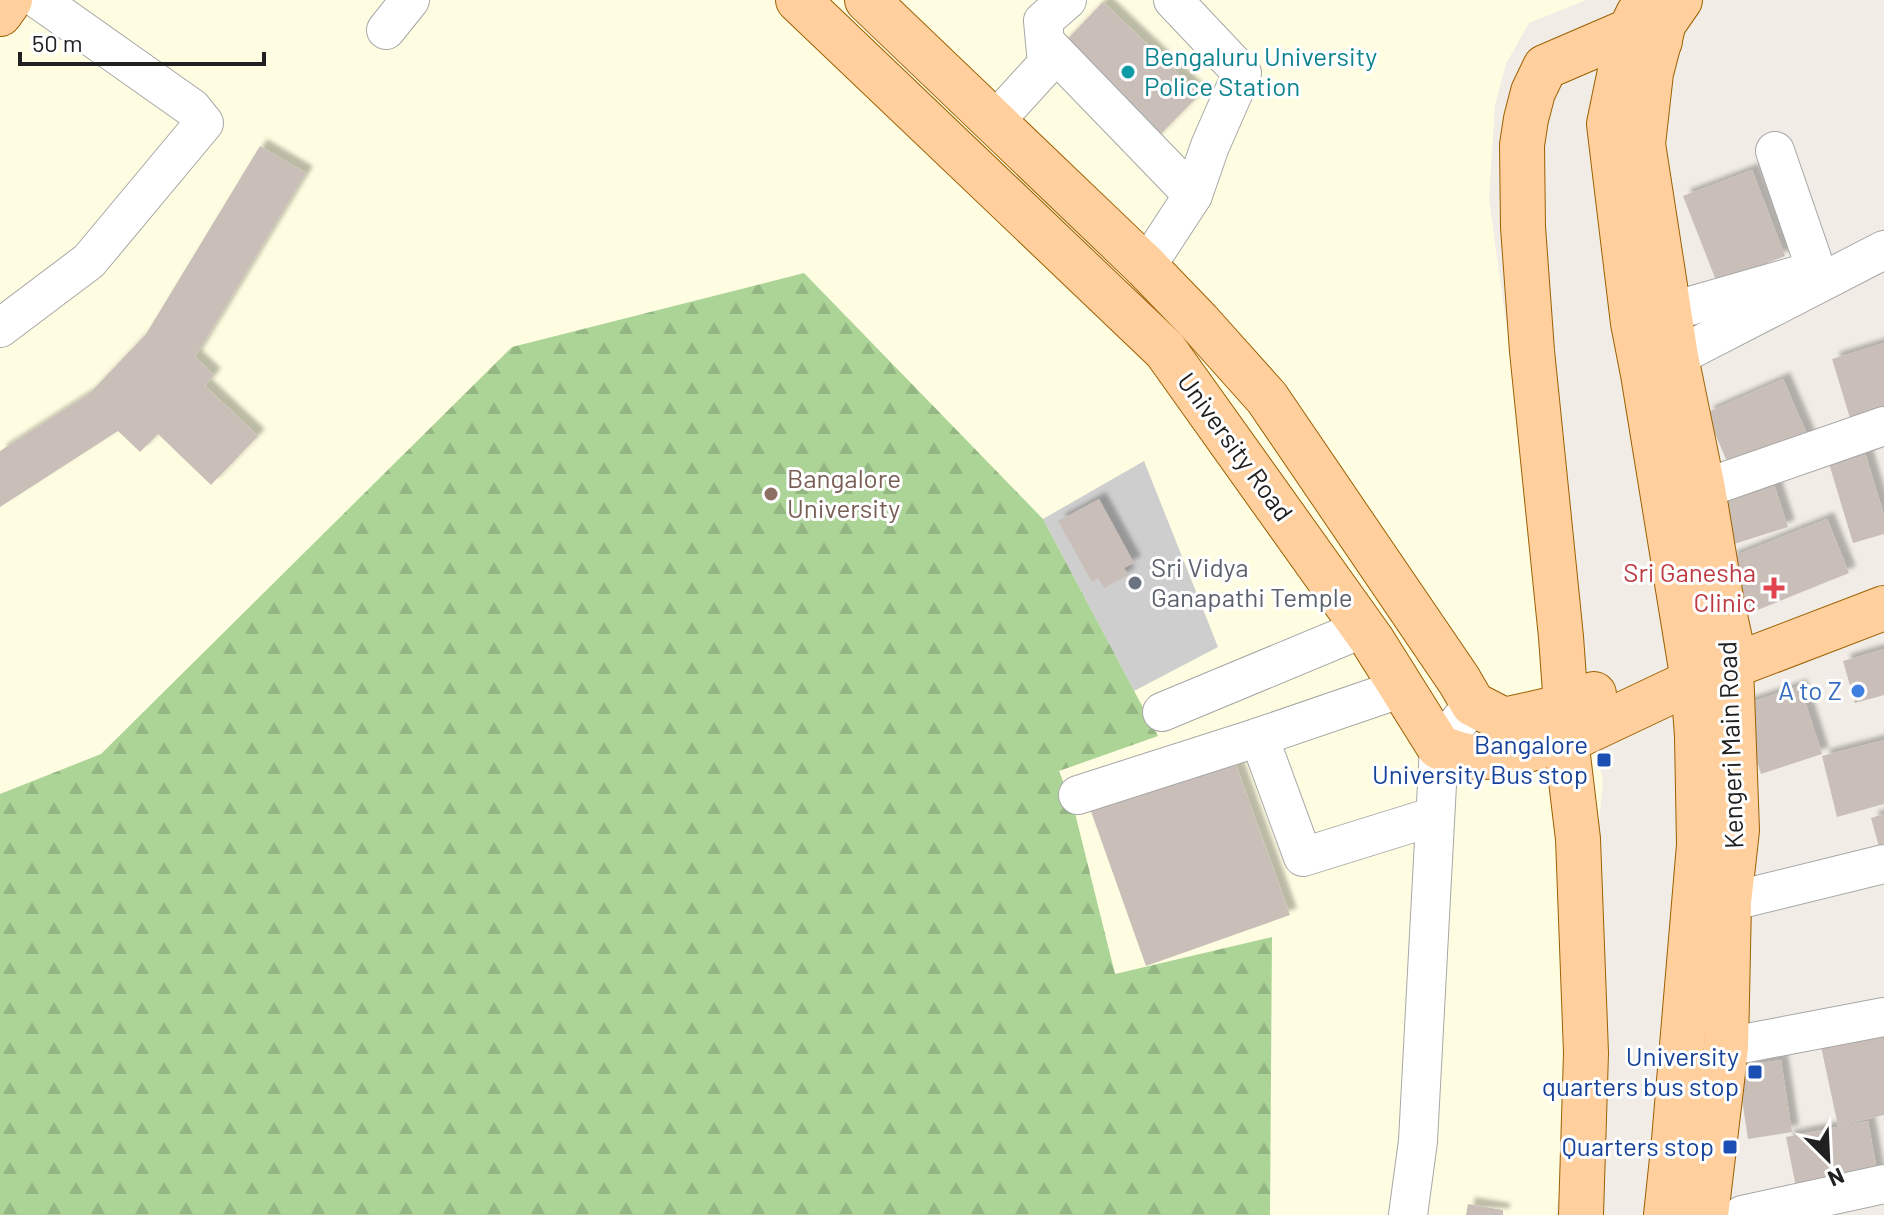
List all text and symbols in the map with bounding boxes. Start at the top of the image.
scale bar [20,16,264,66]
text: 50 m [32,28,83,57]
place label: Bengaluru University Police Station [1144,40,1377,101]
marker: Bengaluru University Police Station [1119,63,1137,81]
street label: University Road [1172,366,1300,526]
place label: Bangalore University [787,462,901,523]
marker: Bangalore University [762,485,780,503]
place label: Sri Vidya Ganapathi Temple [1151,551,1353,612]
place label: Sri Ganesha Clinic [1623,556,1756,617]
marker: Sri Vidya Ganapathi Temple [1126,574,1144,592]
marker: Sri Ganesha Clinic [1763,577,1785,599]
street label: Kengeri Main Road [1710,641,1749,849]
place label: A to Z [1778,674,1842,705]
marker: A to Z [1849,682,1867,700]
place label: Bangalore University Bus stop [1372,728,1588,789]
marker: Bangalore University Bus stop [1595,751,1613,769]
place label: University quarters bus stop [1542,1040,1739,1101]
marker: University quarters bus stop [1746,1063,1764,1081]
north arrow [1788,1119,1868,1199]
place label: Quarters stop [1562,1130,1714,1161]
marker: Quarters stop [1721,1138,1739,1156]
text: N [1825,1163,1849,1193]

